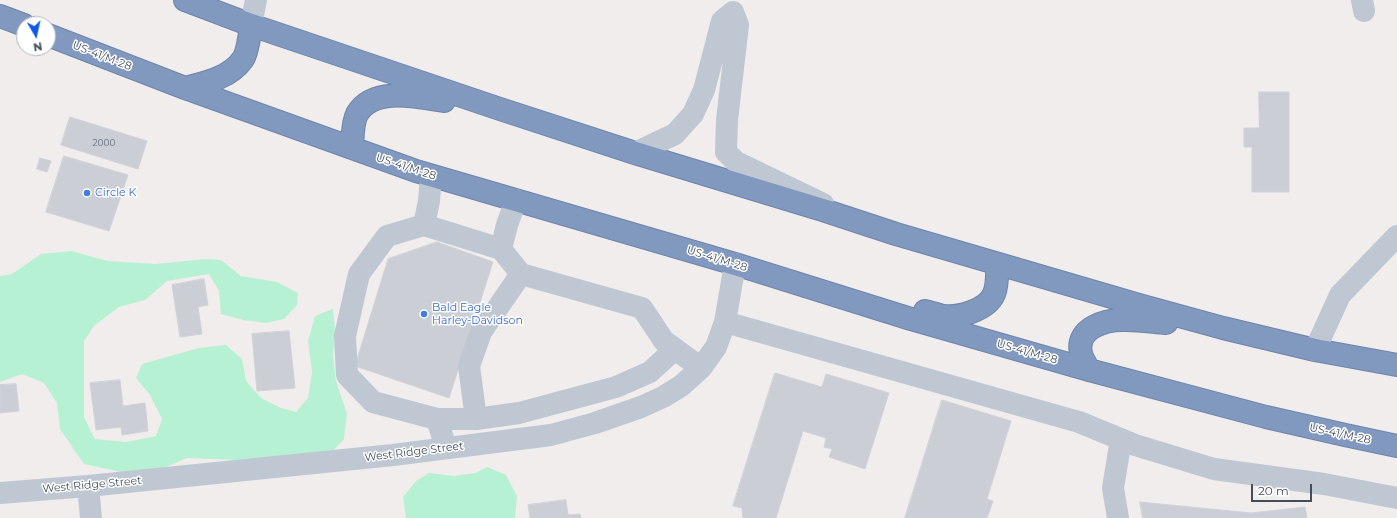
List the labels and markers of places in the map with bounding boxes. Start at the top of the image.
place label: Circle K [95,186,136,200]
marker: Circle K [82,188,92,198]
place label: Bald Eagle Harley-Davidson [432,301,523,327]
marker: Bald Eagle Harley-Davidson [419,309,429,319]

